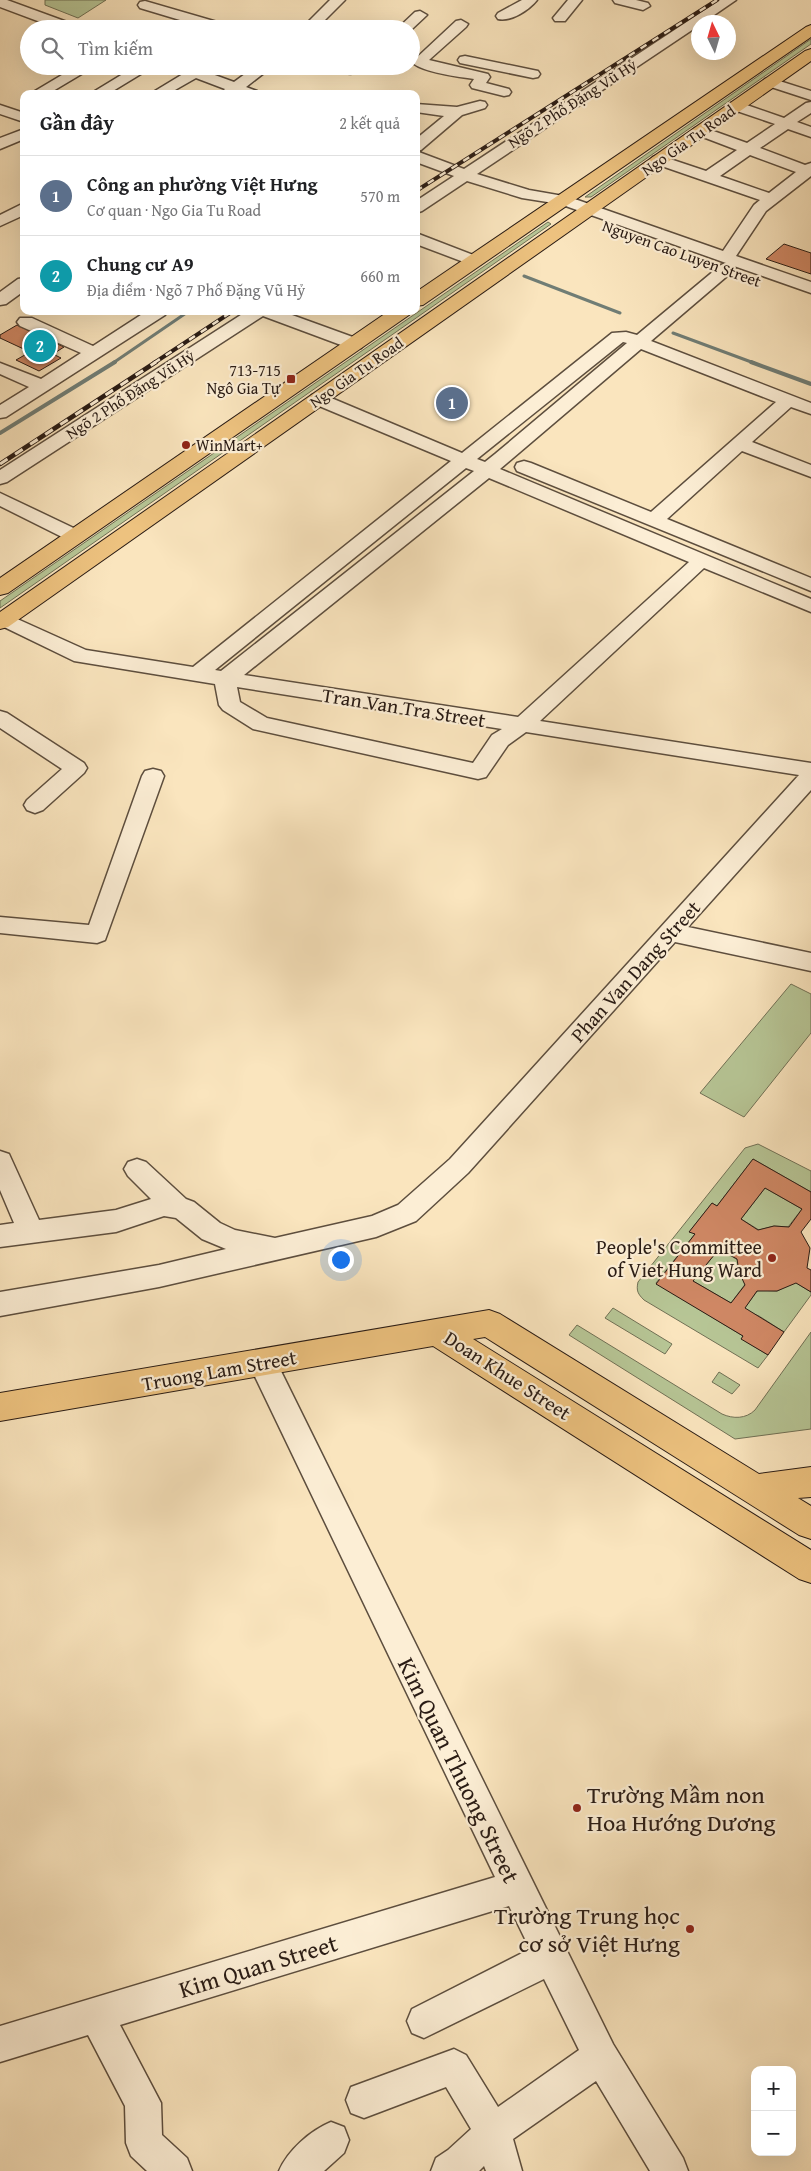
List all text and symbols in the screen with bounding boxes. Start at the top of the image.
north arrow [691,15,736,60]
search box [20,20,420,75]
icon: search [38,34,66,62]
text: Tìm kiếm [78,34,153,62]
street label: Ngõ 2 Phố Đặng Vũ Hỷ [503,52,641,154]
street label: Ngo Gia Tu Road [636,98,740,181]
text: Gần đây [40,107,114,138]
text: 2 kết quả [339,111,400,135]
text: Công an phường Việt Hưng [87,170,318,198]
text: 1 [52,184,60,208]
text: 570 m [360,184,400,208]
text: Cơ quan · Ngo Gia Tu Road [87,198,261,222]
street label: Nguyen Cao Luyen Street [599,213,765,293]
text: Chung cư A9 [87,250,194,278]
text: 2 [52,264,60,288]
text: 660 m [360,264,400,288]
text: Địa điểm · Ngõ 7 Phố Đặng Vũ Hỷ [87,278,305,302]
pin: 2 [24,327,56,365]
street label: Ngo Gia Tu Road [304,330,408,413]
street label: Ngõ 2 Phố Đặng Vũ Hỷ [61,343,199,445]
place label: 713-715 Ngô Gia Tự [207,358,282,400]
marker: 713-715 Ngô Gia Tự [285,373,297,385]
pin: 1 [436,384,468,422]
place label: WinMart+ [196,433,263,457]
marker: WinMart+ [180,439,192,451]
street label: Tran Van Tra Street [320,680,488,734]
street label: Phan Van Dang Street [563,894,707,1048]
place label: People's Committee of Viet Hung Ward [596,1232,762,1284]
your location [328,1247,354,1273]
marker: People's Committee of Viet Hung Ward [766,1252,778,1264]
street label: Doan Khue Street [439,1323,577,1427]
street label: Truong Lam Street [139,1342,299,1398]
street label: Kim Quan Thuong Street [389,1651,529,1889]
place label: Trường Mầm non Hoa Hướng Dương [587,1777,776,1840]
marker: Trường Mầm non Hoa Hướng Dương [571,1802,583,1814]
place label: Trường Trung học cơ sở Việt Hưng [494,1898,680,1961]
marker: Trường Trung học cơ sở Việt Hưng [684,1923,696,1935]
street label: Kim Quan Street [174,1925,342,2007]
map controls [751,2066,796,2156]
button: + [751,2066,796,2111]
button: − [751,2111,796,2156]

